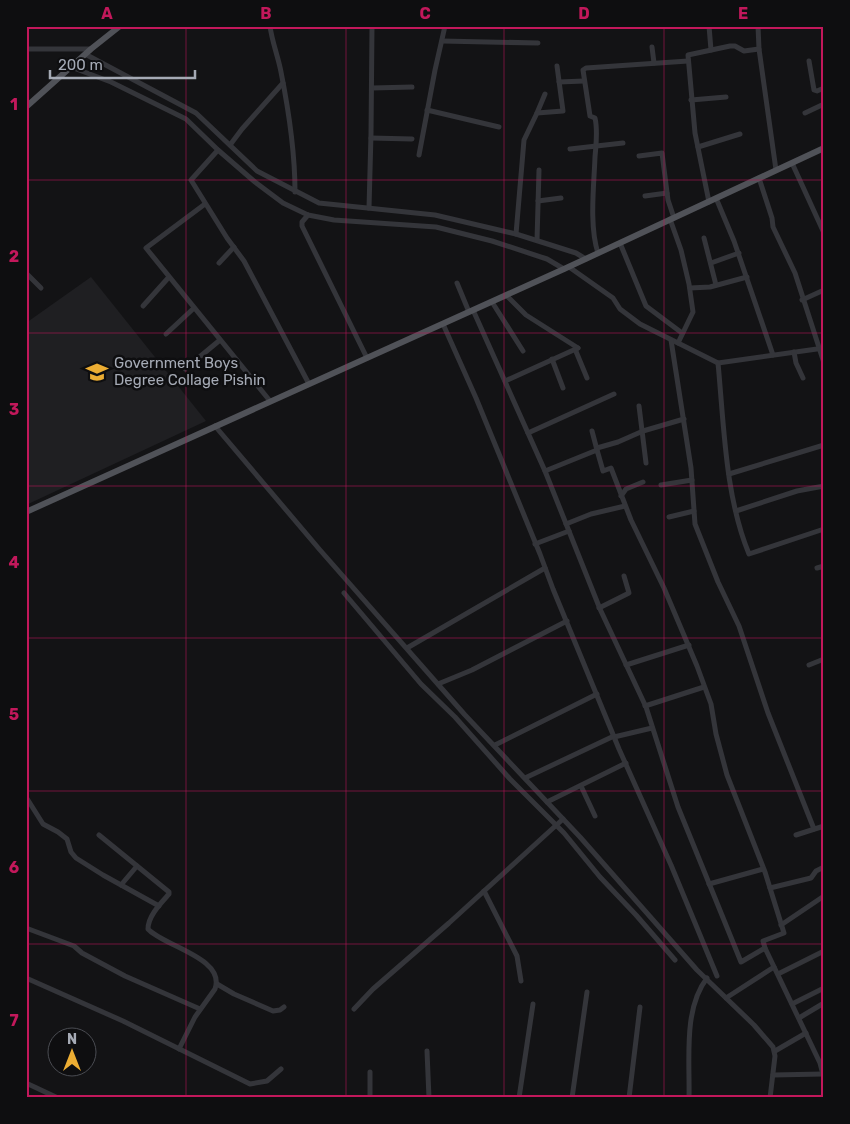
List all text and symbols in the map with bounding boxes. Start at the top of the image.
text: A [101,4,113,23]
text: B [260,4,272,23]
text: C [419,4,431,23]
text: D [578,4,590,23]
text: E [738,4,748,23]
scale bar [50,48,195,80]
text: 200 m [58,56,103,74]
text: 1 [10,95,18,114]
text: 2 [9,247,19,266]
place label: Government Boys Degree Collage Pishin [114,354,266,389]
school or university icon: Government Boys Degree Collage Pishin [84,359,110,385]
text: 3 [9,400,19,419]
text: 4 [9,553,20,572]
text: 5 [9,705,19,724]
text: 6 [9,858,19,877]
text: 7 [9,1011,19,1030]
north arrow [48,1026,98,1076]
text: N [67,1031,77,1048]

